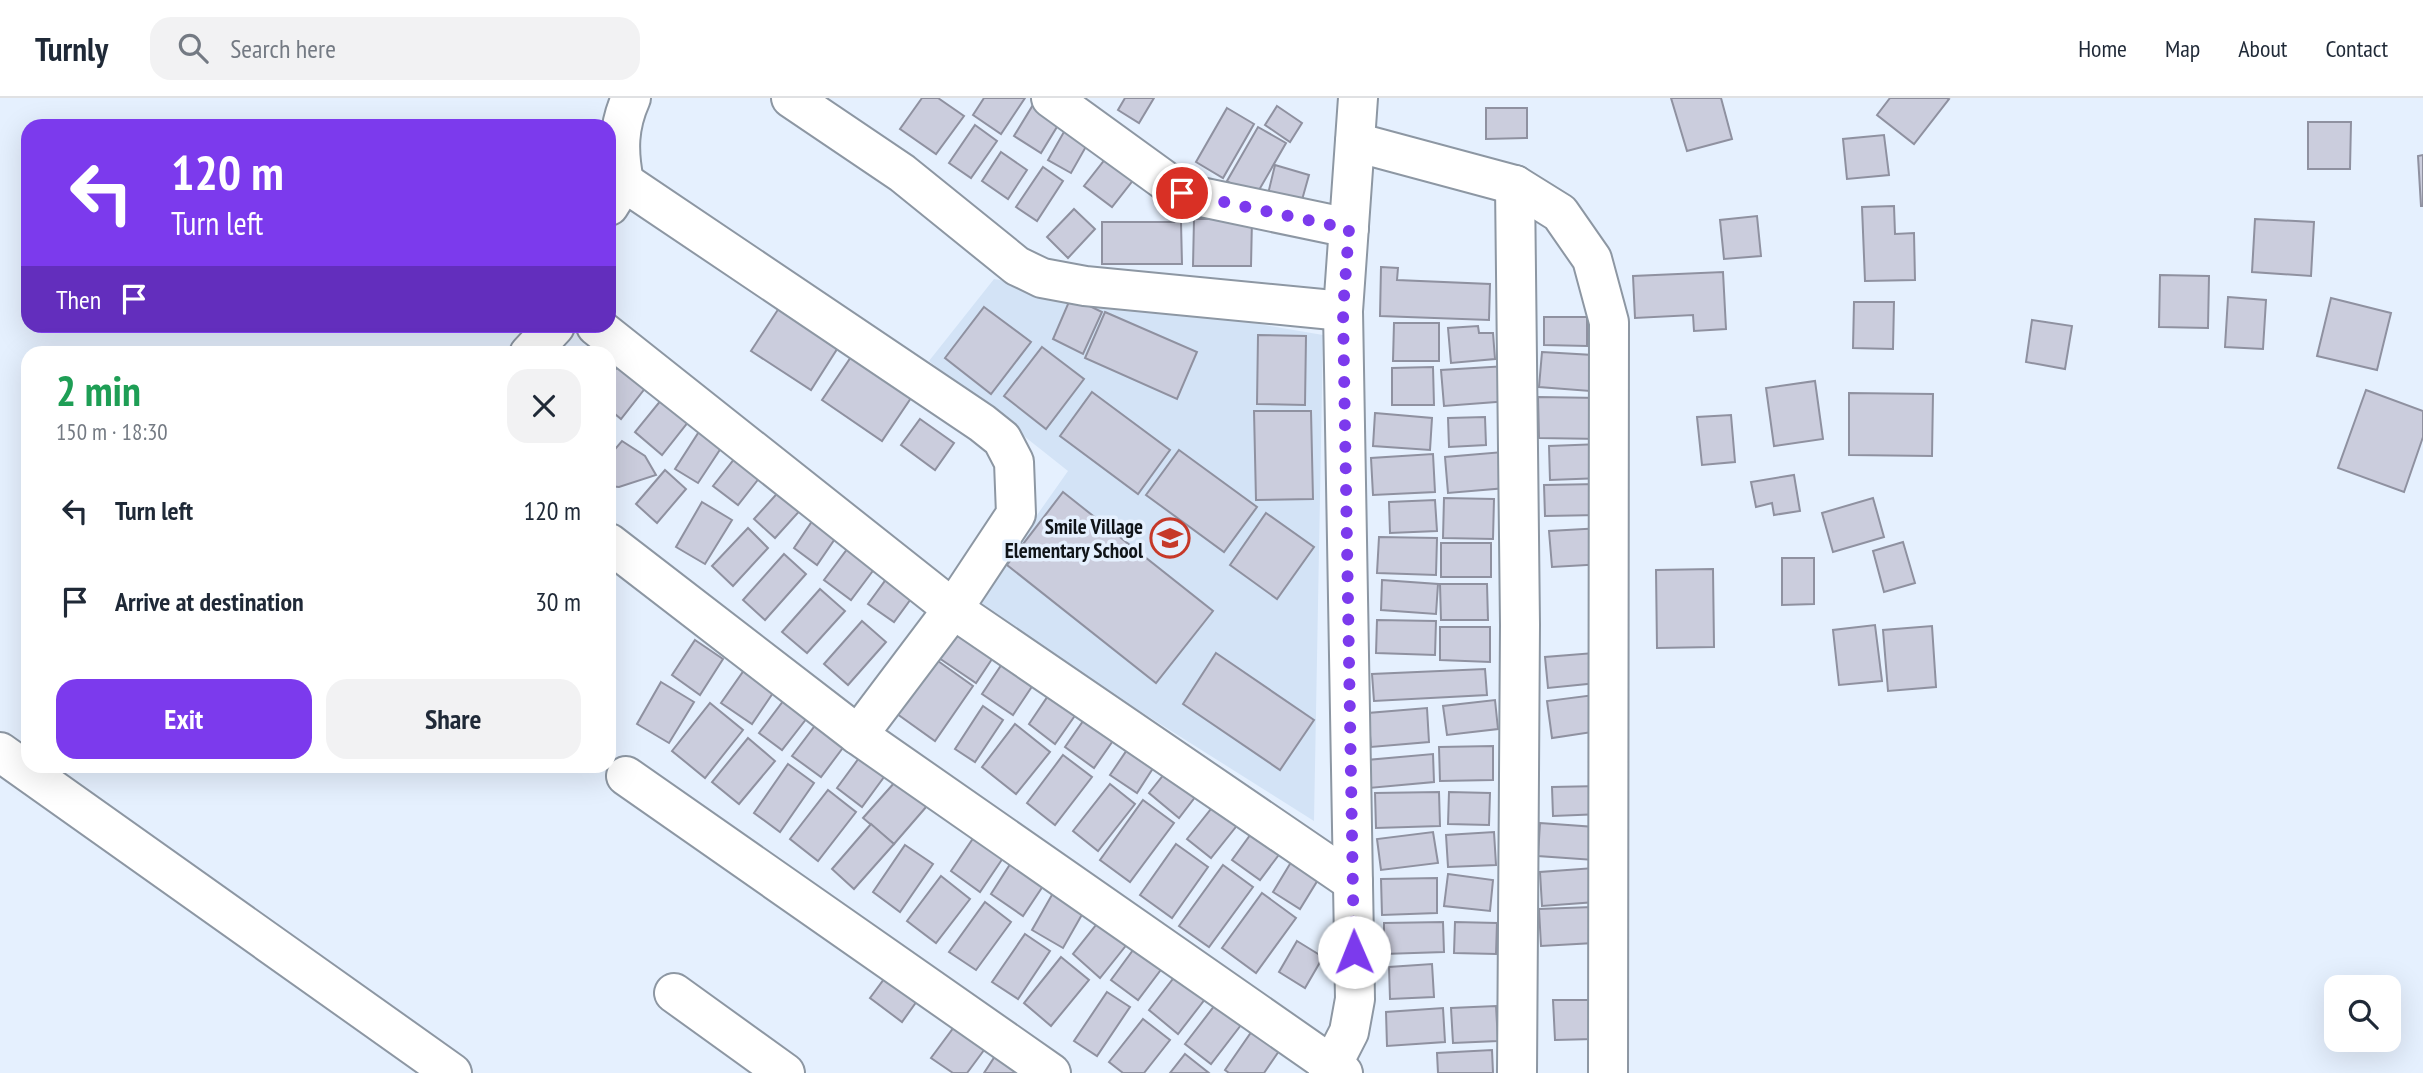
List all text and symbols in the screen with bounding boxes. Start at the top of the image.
search box [150,17,640,80]
text: Turnly [35,27,108,70]
icon: search [174,29,212,67]
text: Search here [230,32,336,65]
text: Home [2078,33,2127,64]
text: Map [2165,33,2200,64]
text: About [2238,33,2287,64]
text: Contact [2325,33,2388,64]
text: 120 m [171,140,284,204]
icon: left [56,147,147,238]
pin [1152,163,1212,223]
icon: arrive [1163,174,1201,212]
text: Turn left [171,202,263,244]
icon: arrive [115,280,153,318]
text: Then [56,283,101,316]
text: 2 min [56,363,141,418]
button: close [507,369,581,443]
text: 150 m · 18:30 [56,417,168,446]
icon: left [56,492,94,530]
text: Turn left [115,494,193,527]
text: 120 m [523,494,581,527]
place label: Smile Village Elementary School [1005,513,1144,564]
school or university icon: Smile Village Elementary School [1149,517,1191,559]
icon: arrive [56,583,94,621]
text: Arrive at destination [115,585,304,618]
text: 30 m [535,585,581,618]
button: Exit [56,679,312,759]
button: Share [326,679,581,759]
position arrow [1317,915,1391,989]
map controls [2324,975,2401,1052]
button: search [2324,975,2401,1052]

